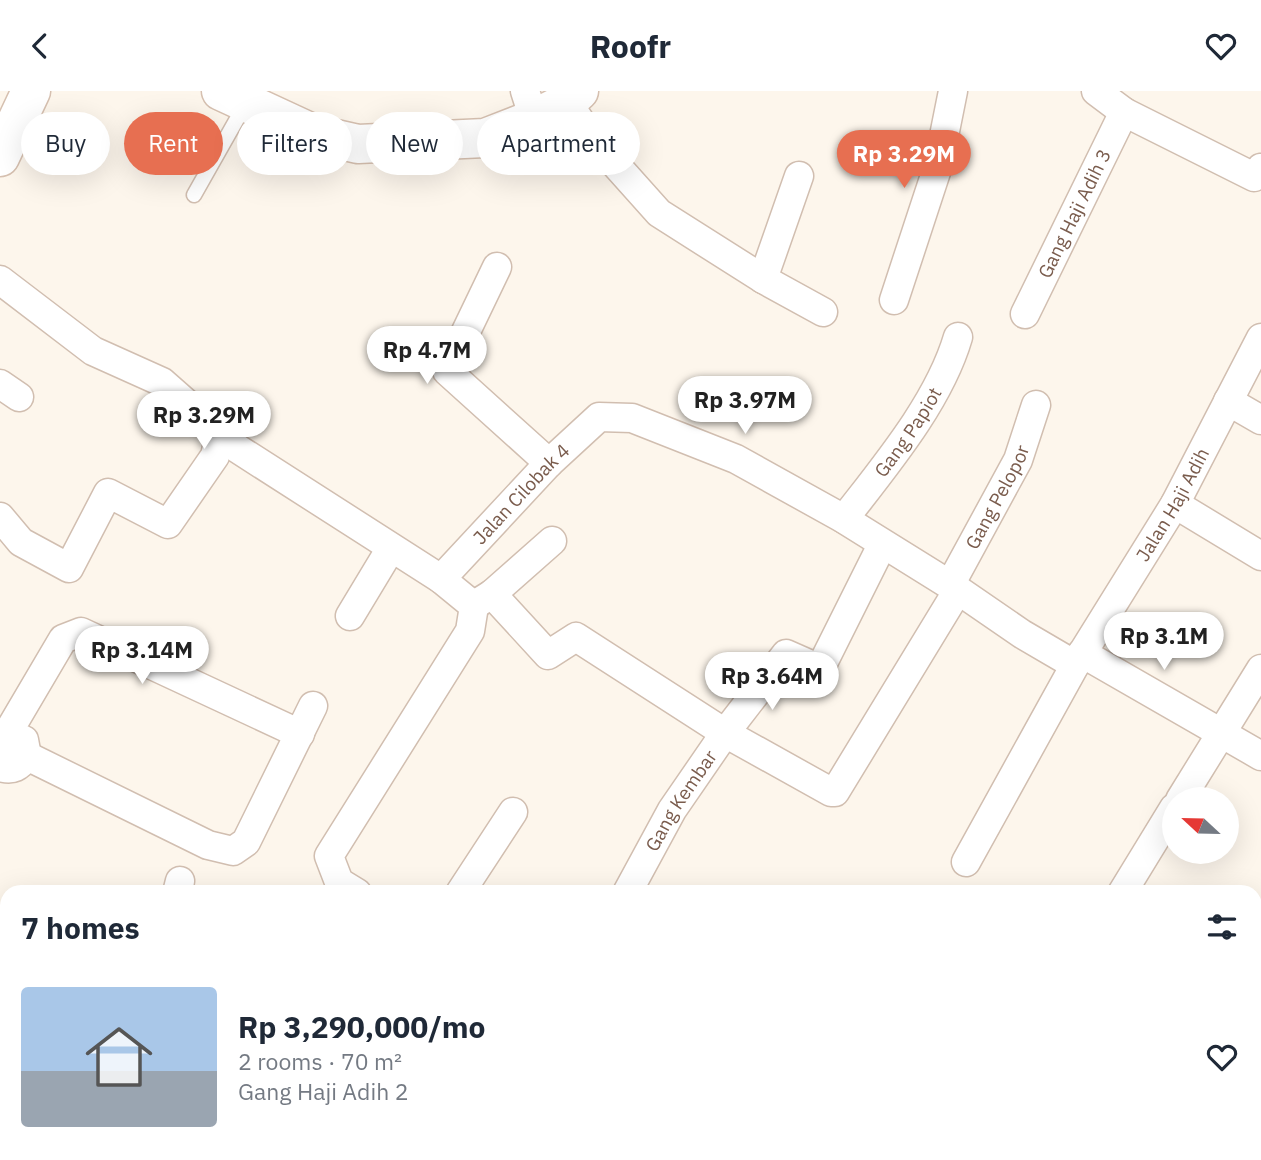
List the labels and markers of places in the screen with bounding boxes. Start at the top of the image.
pin: Rp 3.29M [832,131,976,190]
pin: Rp 4.7M [362,327,492,386]
pin: Rp 3.97M [673,377,817,436]
pin: Rp 3.29M [132,391,276,451]
pin: Rp 3.1M [1099,613,1229,672]
pin: Rp 3.14M [70,627,214,686]
pin: Rp 3.64M [700,653,844,712]

